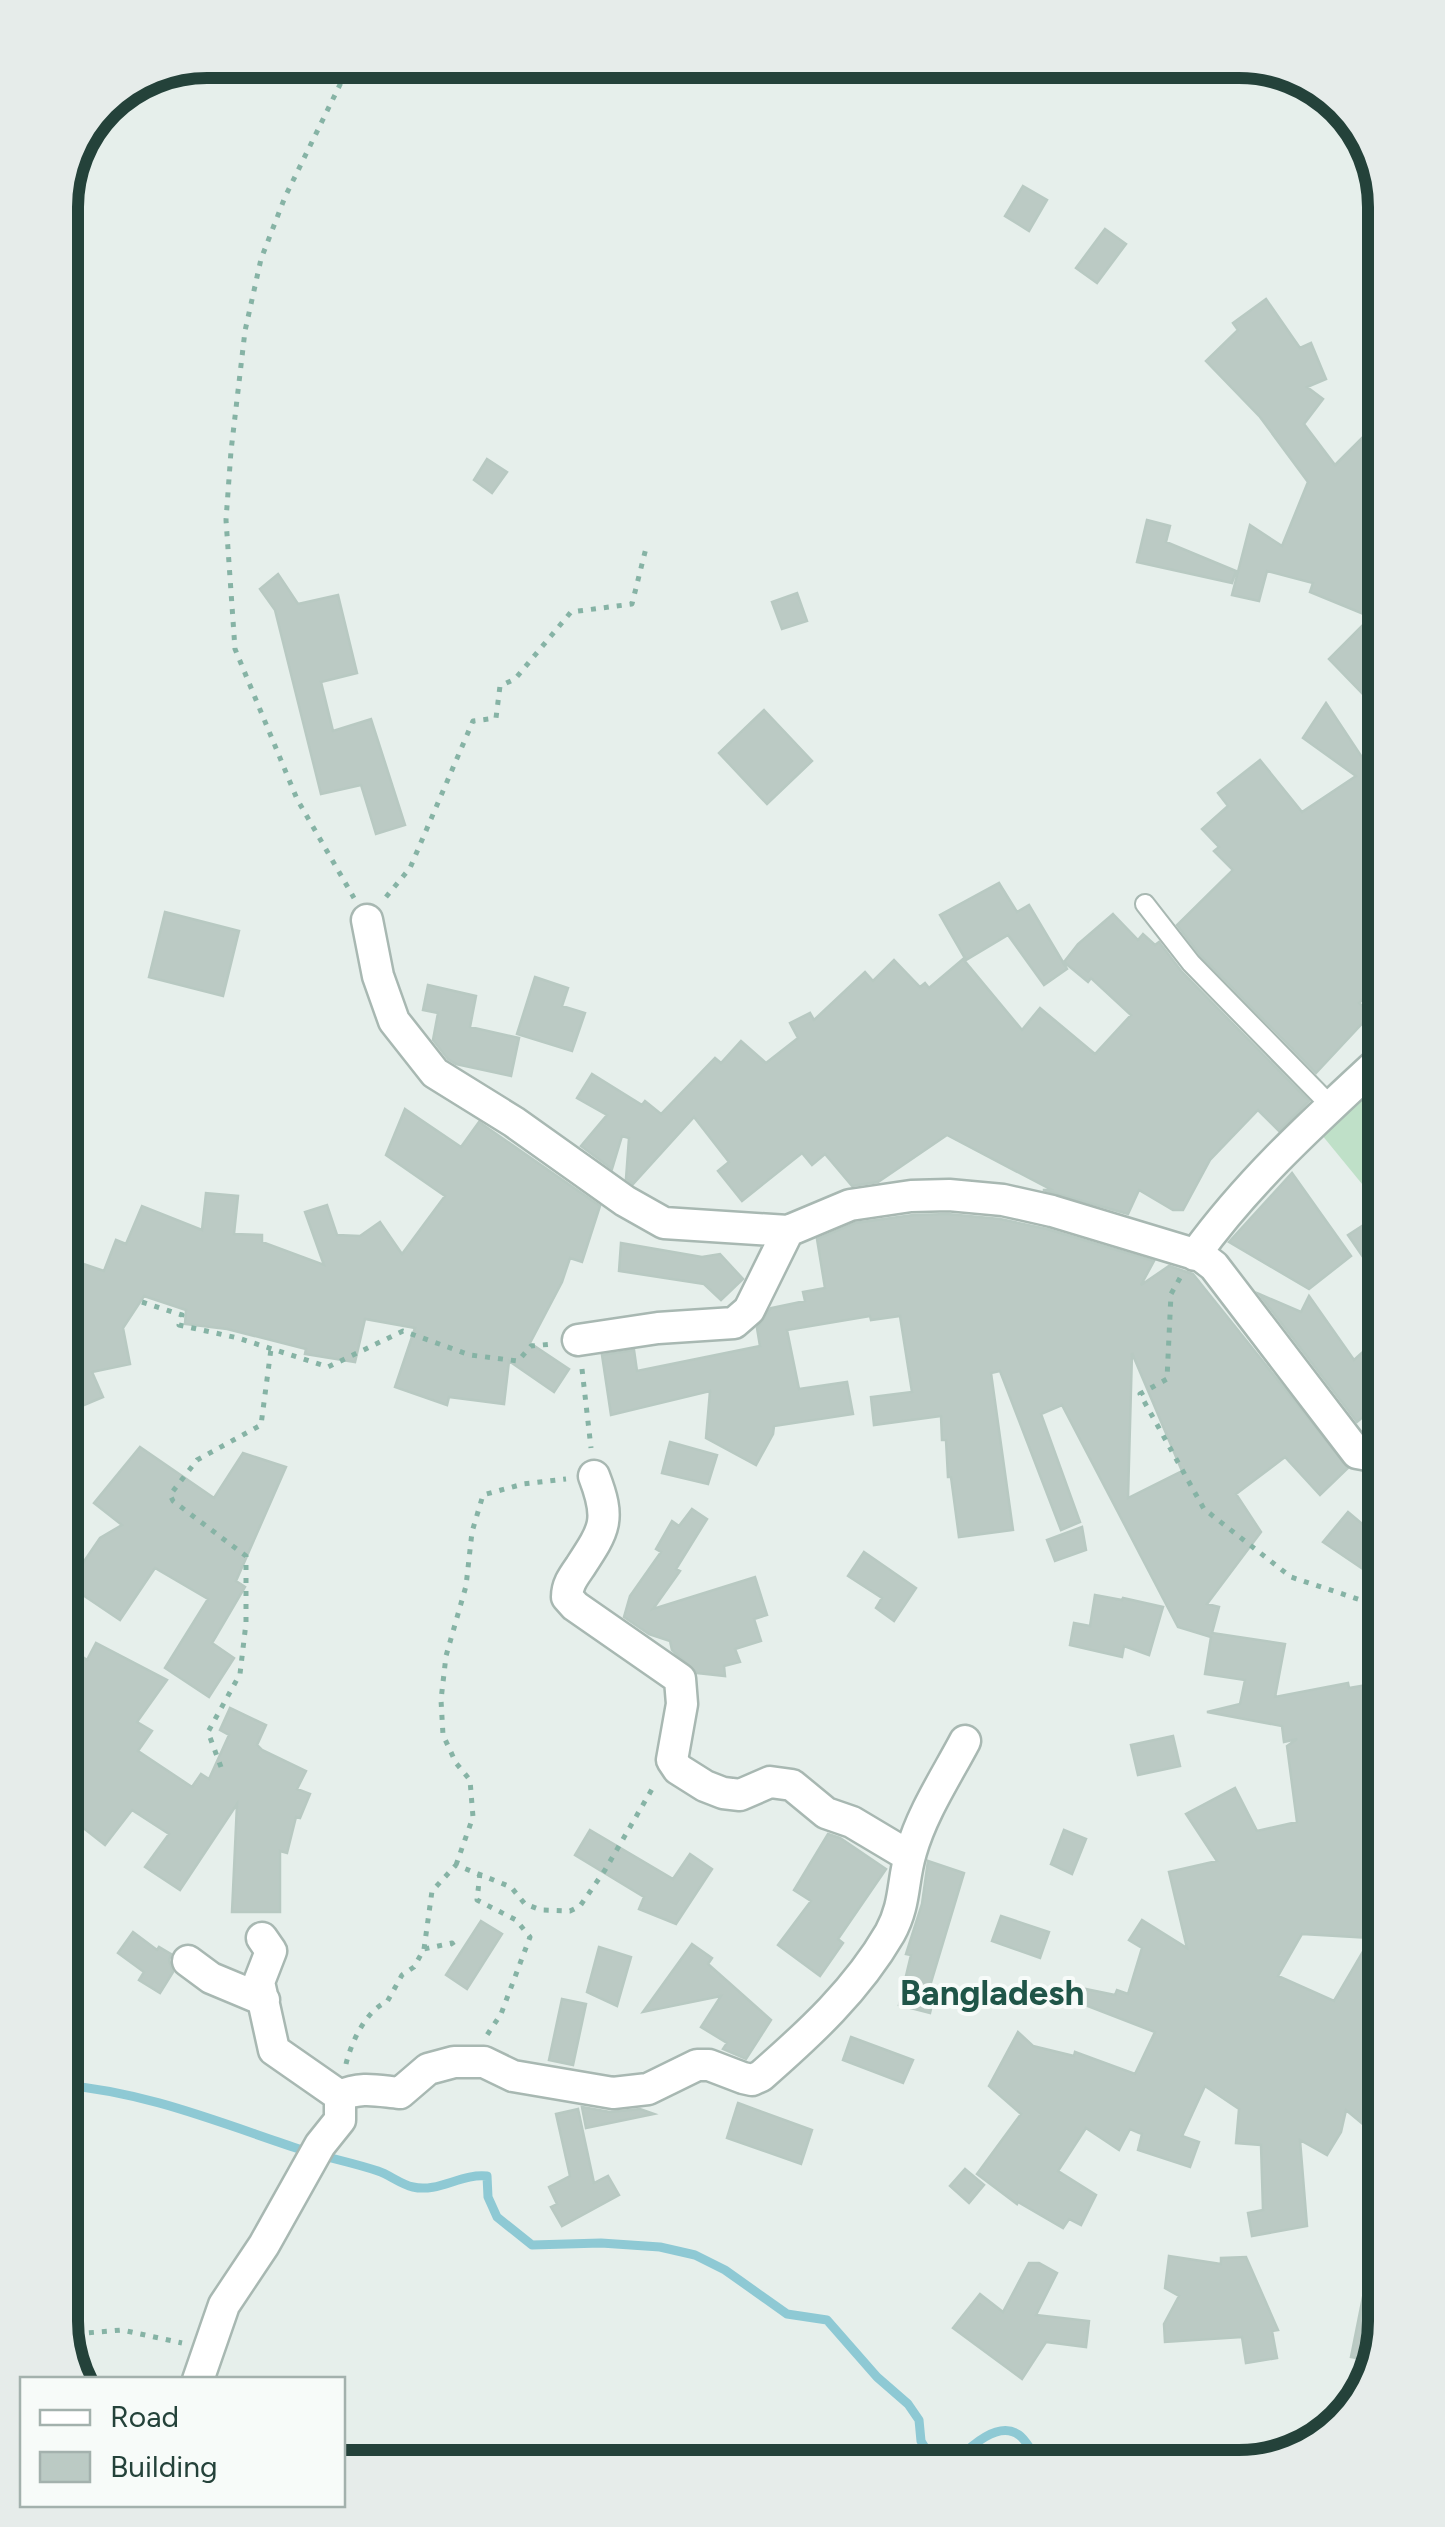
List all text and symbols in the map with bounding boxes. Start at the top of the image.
district label: Bangladesh [900,1972,1084,2014]
legend [20,2377,345,2507]
text: Road [110,2398,179,2435]
text: Building [110,2448,218,2485]

